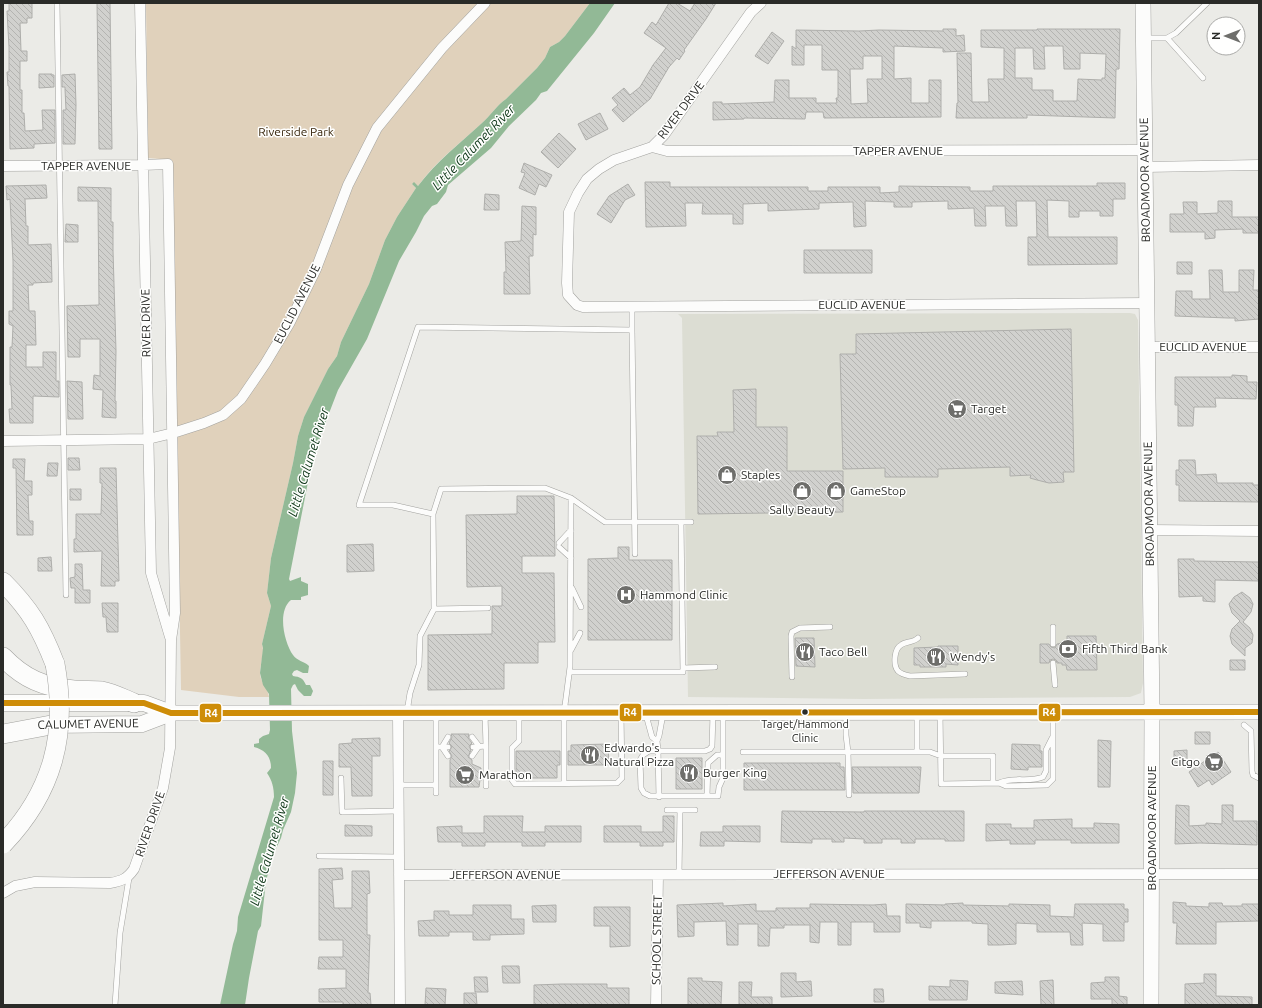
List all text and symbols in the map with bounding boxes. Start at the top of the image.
north arrow [1206,16,1246,56]
text: N [1210,32,1222,40]
street label: RIVER DRIVE [655,78,707,141]
water label: Little Calumet River [429,101,518,192]
street label: BROADMOOR AVENUE [1137,117,1152,243]
park label: Riverside Park [258,125,334,138]
street label: TAPPER AVENUE [853,144,943,157]
street label: TAPPER AVENUE [41,159,131,172]
street label: EUCLID AVENUE [271,262,322,346]
street label: RIVER DRIVE [138,288,153,357]
street label: EUCLID AVENUE [818,298,906,311]
street label: EUCLID AVENUE [1159,340,1247,353]
supermarket icon: Target [946,398,968,420]
place label: Target [971,402,1006,415]
water label: Little Calumet River [285,405,331,518]
street label: BROADMOOR AVENUE [1141,441,1156,567]
shop icon: Staples [716,464,738,486]
place label: Staples [741,468,780,481]
shop icon: Sally Beauty [791,480,813,502]
shop icon: GameStop [825,480,847,502]
place label: GameStop [850,484,906,497]
place label: Sally Beauty [769,503,835,516]
hospital icon: Hammond Clinic [615,584,637,606]
place label: Hammond Clinic [640,588,728,601]
bank icon: Fifth Third Bank [1057,638,1079,660]
restaurant icon: Taco Bell [794,641,816,663]
place label: Fifth Third Bank [1082,642,1168,655]
place label: Taco Bell [819,645,867,658]
restaurant icon: Wendy's [925,646,947,668]
place label: Wendy's [950,650,995,663]
line badge: R4 [199,703,222,723]
line badge: R4 [619,703,642,722]
line badge: R4 [1038,703,1061,722]
text: R4 [623,706,637,718]
text: R4 [1042,706,1056,718]
text: R4 [204,707,218,719]
marker: Target/Hammond Clinic [800,707,810,717]
street label: CALUMET AVENUE [37,716,139,731]
place label: Target/Hammond Clinic [761,718,849,744]
place label: Edwardo's Natural Pizza [604,741,674,768]
restaurant icon: Edwardo's Natural Pizza [579,744,601,766]
supermarket icon: Citgo [1203,751,1225,773]
place label: Citgo [1171,755,1200,768]
restaurant icon: Burger King [678,762,700,784]
supermarket icon: Marathon [454,764,476,786]
street label: BROADMOOR AVENUE [1145,765,1158,890]
place label: Burger King [703,766,767,779]
place label: Marathon [479,768,532,781]
street label: RIVER DRIVE [132,789,167,858]
water label: Little Calumet River [247,794,292,907]
street label: JEFFERSON AVENUE [773,867,885,880]
street label: JEFFERSON AVENUE [449,868,561,881]
street label: SCHOOL STREET [649,895,664,985]

